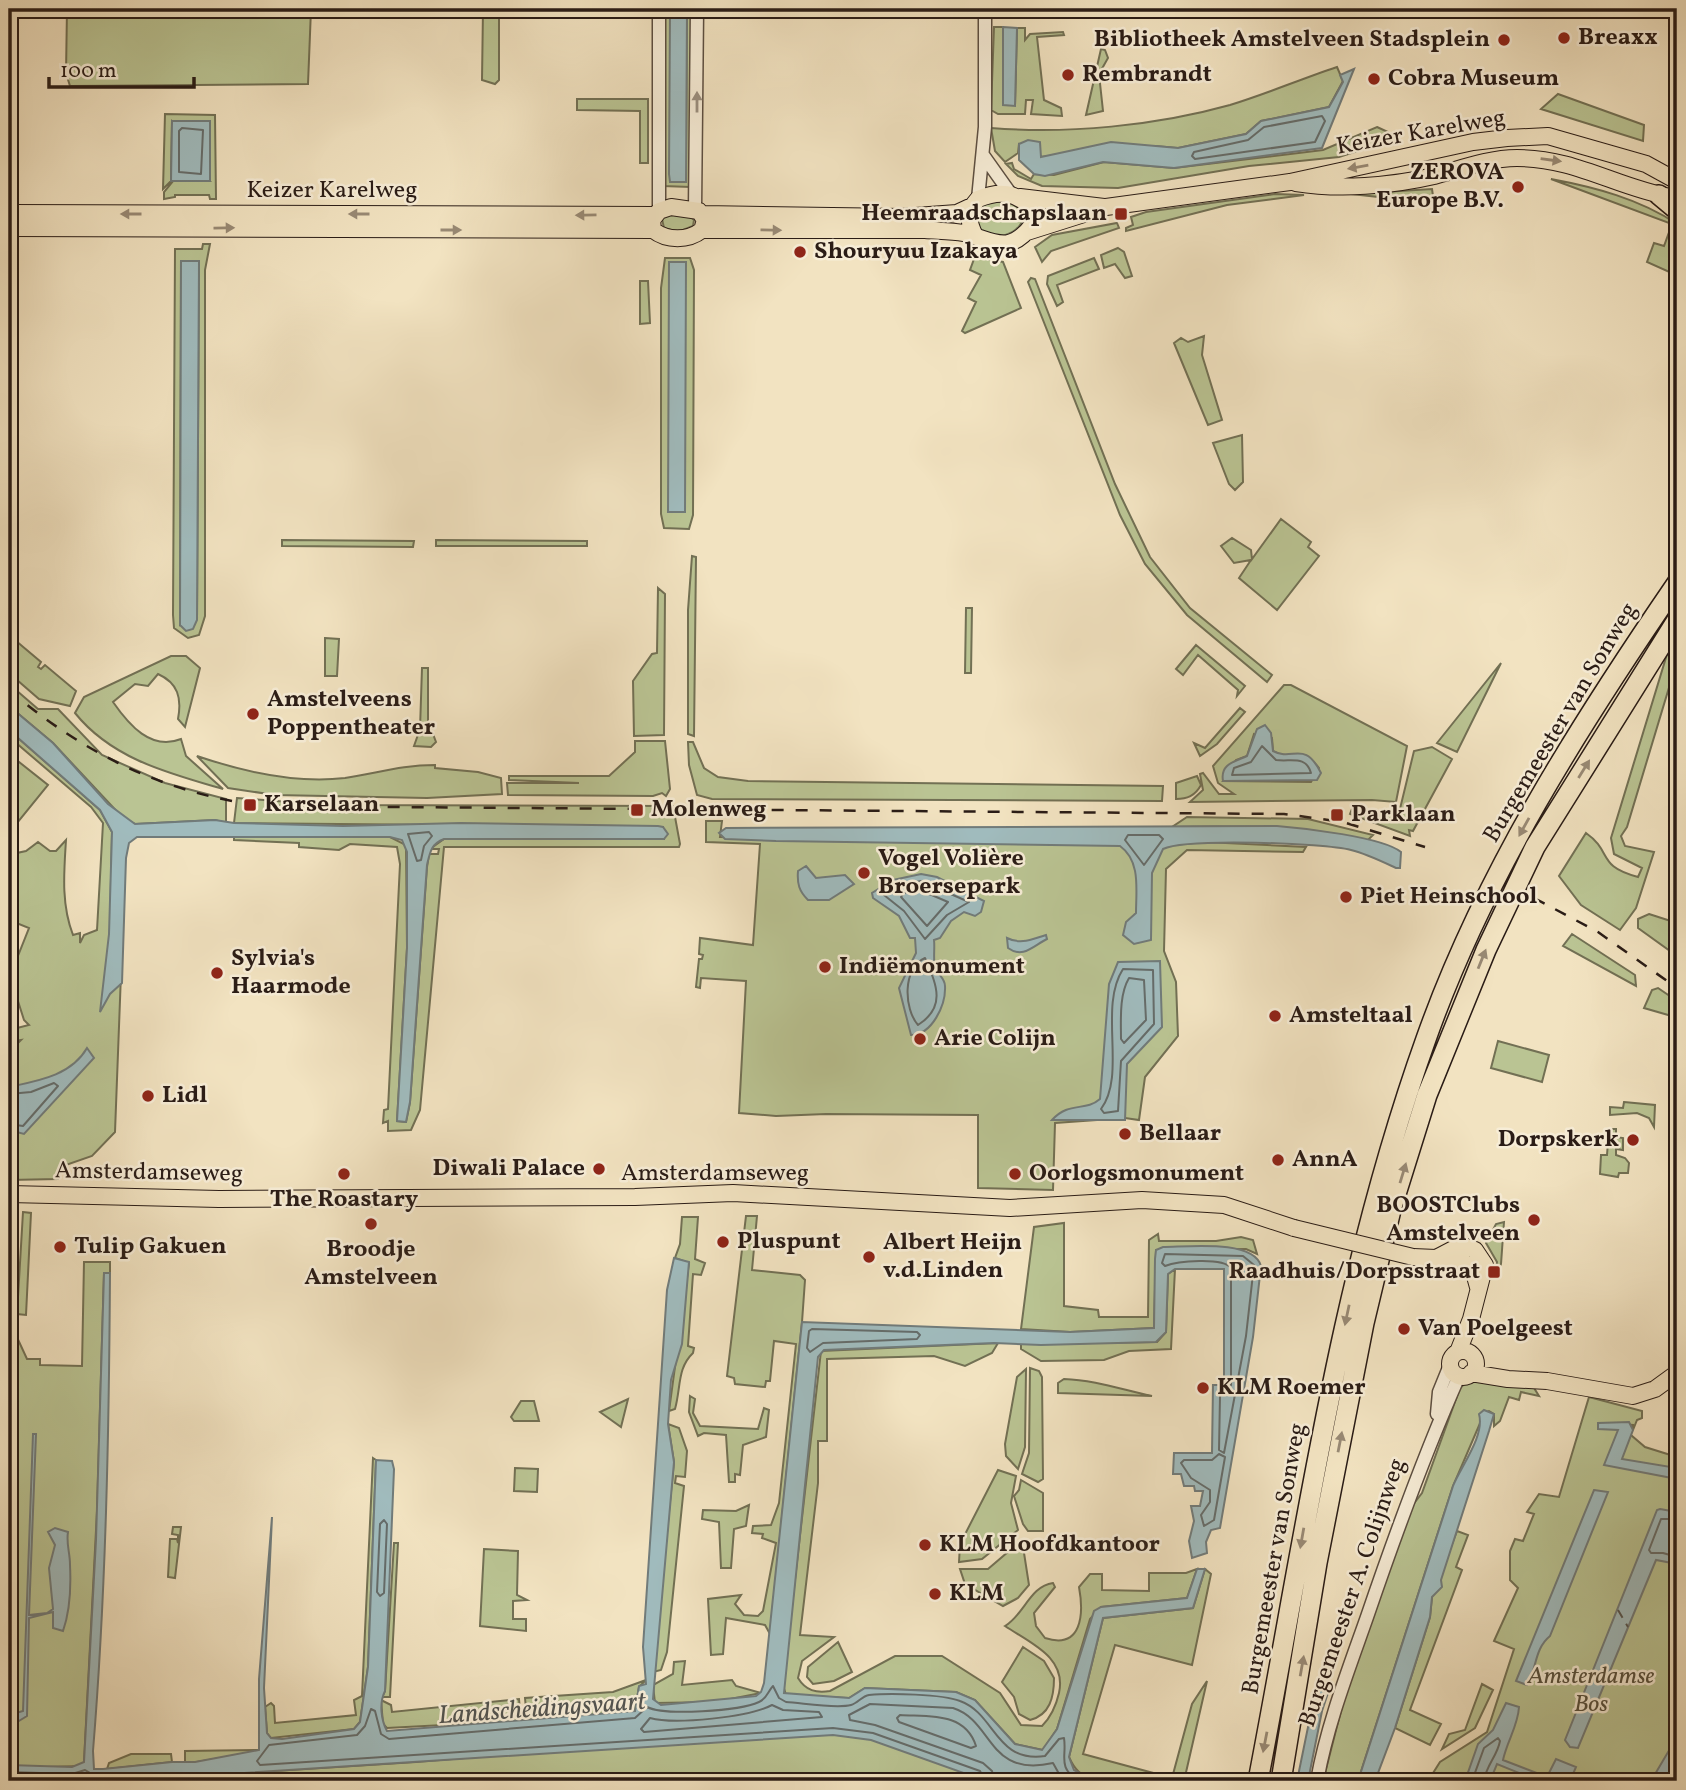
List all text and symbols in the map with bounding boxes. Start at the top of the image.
place label: Breaxx [1578,21,1658,55]
place label: Bibliotheek Amstelveen Stadsplein [1094,23,1490,57]
marker: Breaxx [1556,30,1572,46]
marker: Bibliotheek Amstelveen Stadsplein [1496,32,1512,48]
scale bar [49,46,194,90]
text: 100 m [60,57,117,86]
place label: Rembrandt [1082,58,1212,92]
place label: Cobra Museum [1388,62,1559,96]
marker: Rembrandt [1060,67,1076,83]
marker: Cobra Museum [1366,71,1382,87]
one-way arrow [691,90,703,112]
street label: Keizer Karelweg [1334,101,1508,165]
one-way arrow [1540,155,1562,166]
place label: ZEROVA Europe B.V. [1376,156,1504,218]
one-way arrow [1347,162,1369,173]
street label: Keizer Karelweg [247,174,417,208]
marker: ZEROVA Europe B.V. [1510,179,1526,195]
place label: Heemraadschapslaan [861,197,1107,231]
marker: Heemraadschapslaan [1113,206,1129,222]
one-way arrow [120,208,142,220]
one-way arrow [347,208,369,220]
one-way arrow [575,209,597,221]
one-way arrow [213,223,235,234]
one-way arrow [441,224,463,236]
one-way arrow [760,224,782,236]
place label: Shouryuu Izakaya [814,235,1018,269]
marker: Shouryuu Izakaya [792,244,808,260]
street label: Burgemeester van Sonweg [1476,596,1646,850]
place label: Amstelveens Poppentheater [267,683,435,745]
marker: Amstelveens Poppentheater [245,706,261,722]
one-way arrow [1578,759,1591,778]
place label: Karselaan [264,788,380,822]
place label: Molenweg [651,793,766,827]
marker: Karselaan [242,797,258,813]
place label: Parklaan [1351,798,1456,832]
marker: Molenweg [629,802,645,818]
marker: Parklaan [1329,807,1345,823]
one-way arrow [1517,818,1530,837]
place label: Vogel Volière Broersepark [878,842,1024,904]
marker: Vogel Volière Broersepark [856,865,872,881]
place label: Piet Heinschool [1360,880,1538,914]
marker: Piet Heinschool [1338,889,1354,905]
place label: Sylvia's Haarmode [231,942,351,1004]
one-way arrow [1477,949,1488,970]
place label: Indiëmonument [839,950,1025,984]
marker: Indiëmonument [817,959,833,975]
marker: Sylvia's Haarmode [209,965,225,981]
place label: Amsteltaal [1289,999,1413,1033]
marker: Amsteltaal [1267,1008,1283,1024]
place label: Arie Colijn [934,1022,1056,1056]
marker: Arie Colijn [912,1031,928,1047]
place label: Lidl [162,1079,207,1113]
marker: Lidl [140,1088,156,1104]
place label: Bellaar [1139,1117,1221,1151]
place label: Dorpskerk [1498,1123,1619,1157]
marker: Bellaar [1117,1126,1133,1142]
marker: Dorpskerk [1625,1132,1641,1148]
place label: AnnA [1292,1143,1358,1177]
place label: Diwali Palace [433,1152,585,1186]
marker: AnnA [1270,1152,1286,1168]
street label: Amsterdamseweg [55,1154,243,1192]
street label: Amsterdamseweg [621,1157,809,1191]
place label: Oorlogsmonument [1029,1157,1244,1191]
marker: Diwali Palace [591,1161,607,1177]
one-way arrow [1398,1162,1409,1183]
marker: The Roastary [336,1166,352,1182]
marker: Oorlogsmonument [1007,1166,1023,1182]
place label: The Roastary [270,1183,419,1217]
place label: BOOSTClubs Amstelveen [1376,1189,1520,1251]
marker: BOOSTClubs Amstelveen [1526,1212,1542,1228]
marker: Broodje Amstelveen [363,1216,379,1232]
place label: Pluspunt [737,1225,840,1259]
place label: Albert Heijn v.d.Linden [883,1226,1022,1288]
place label: Tulip Gakuen [74,1230,227,1264]
place label: Broodje Amstelveen [304,1233,438,1295]
marker: Pluspunt [715,1234,731,1250]
marker: Tulip Gakuen [52,1239,68,1255]
marker: Albert Heijn v.d.Linden [861,1249,877,1265]
place label: Raadhuis/Dorpsstraat [1229,1255,1480,1289]
marker: Raadhuis/Dorpsstraat [1486,1264,1502,1280]
one-way arrow [1341,1304,1352,1326]
place label: Van Poelgeest [1418,1312,1573,1346]
marker: Van Poelgeest [1396,1321,1412,1337]
place label: KLM Roemer [1217,1371,1366,1405]
marker: KLM Roemer [1195,1380,1211,1396]
street label: Burgemeester van Sonweg [1234,1421,1316,1697]
one-way arrow [1335,1431,1346,1453]
street label: Burgemeester A. Colijnweg [1291,1454,1415,1732]
one-way arrow [1296,1527,1307,1549]
place label: KLM Hoofdkantoor [939,1528,1160,1562]
marker: KLM Hoofdkantoor [917,1537,933,1553]
place label: KLM [949,1577,1004,1611]
marker: KLM [927,1586,943,1602]
one-way arrow [1296,1655,1307,1677]
park label: Amsterdamse Bos [1527,1660,1655,1722]
water label: Landscheidingsvaart [437,1684,648,1734]
one-way arrow [1260,1731,1271,1753]

